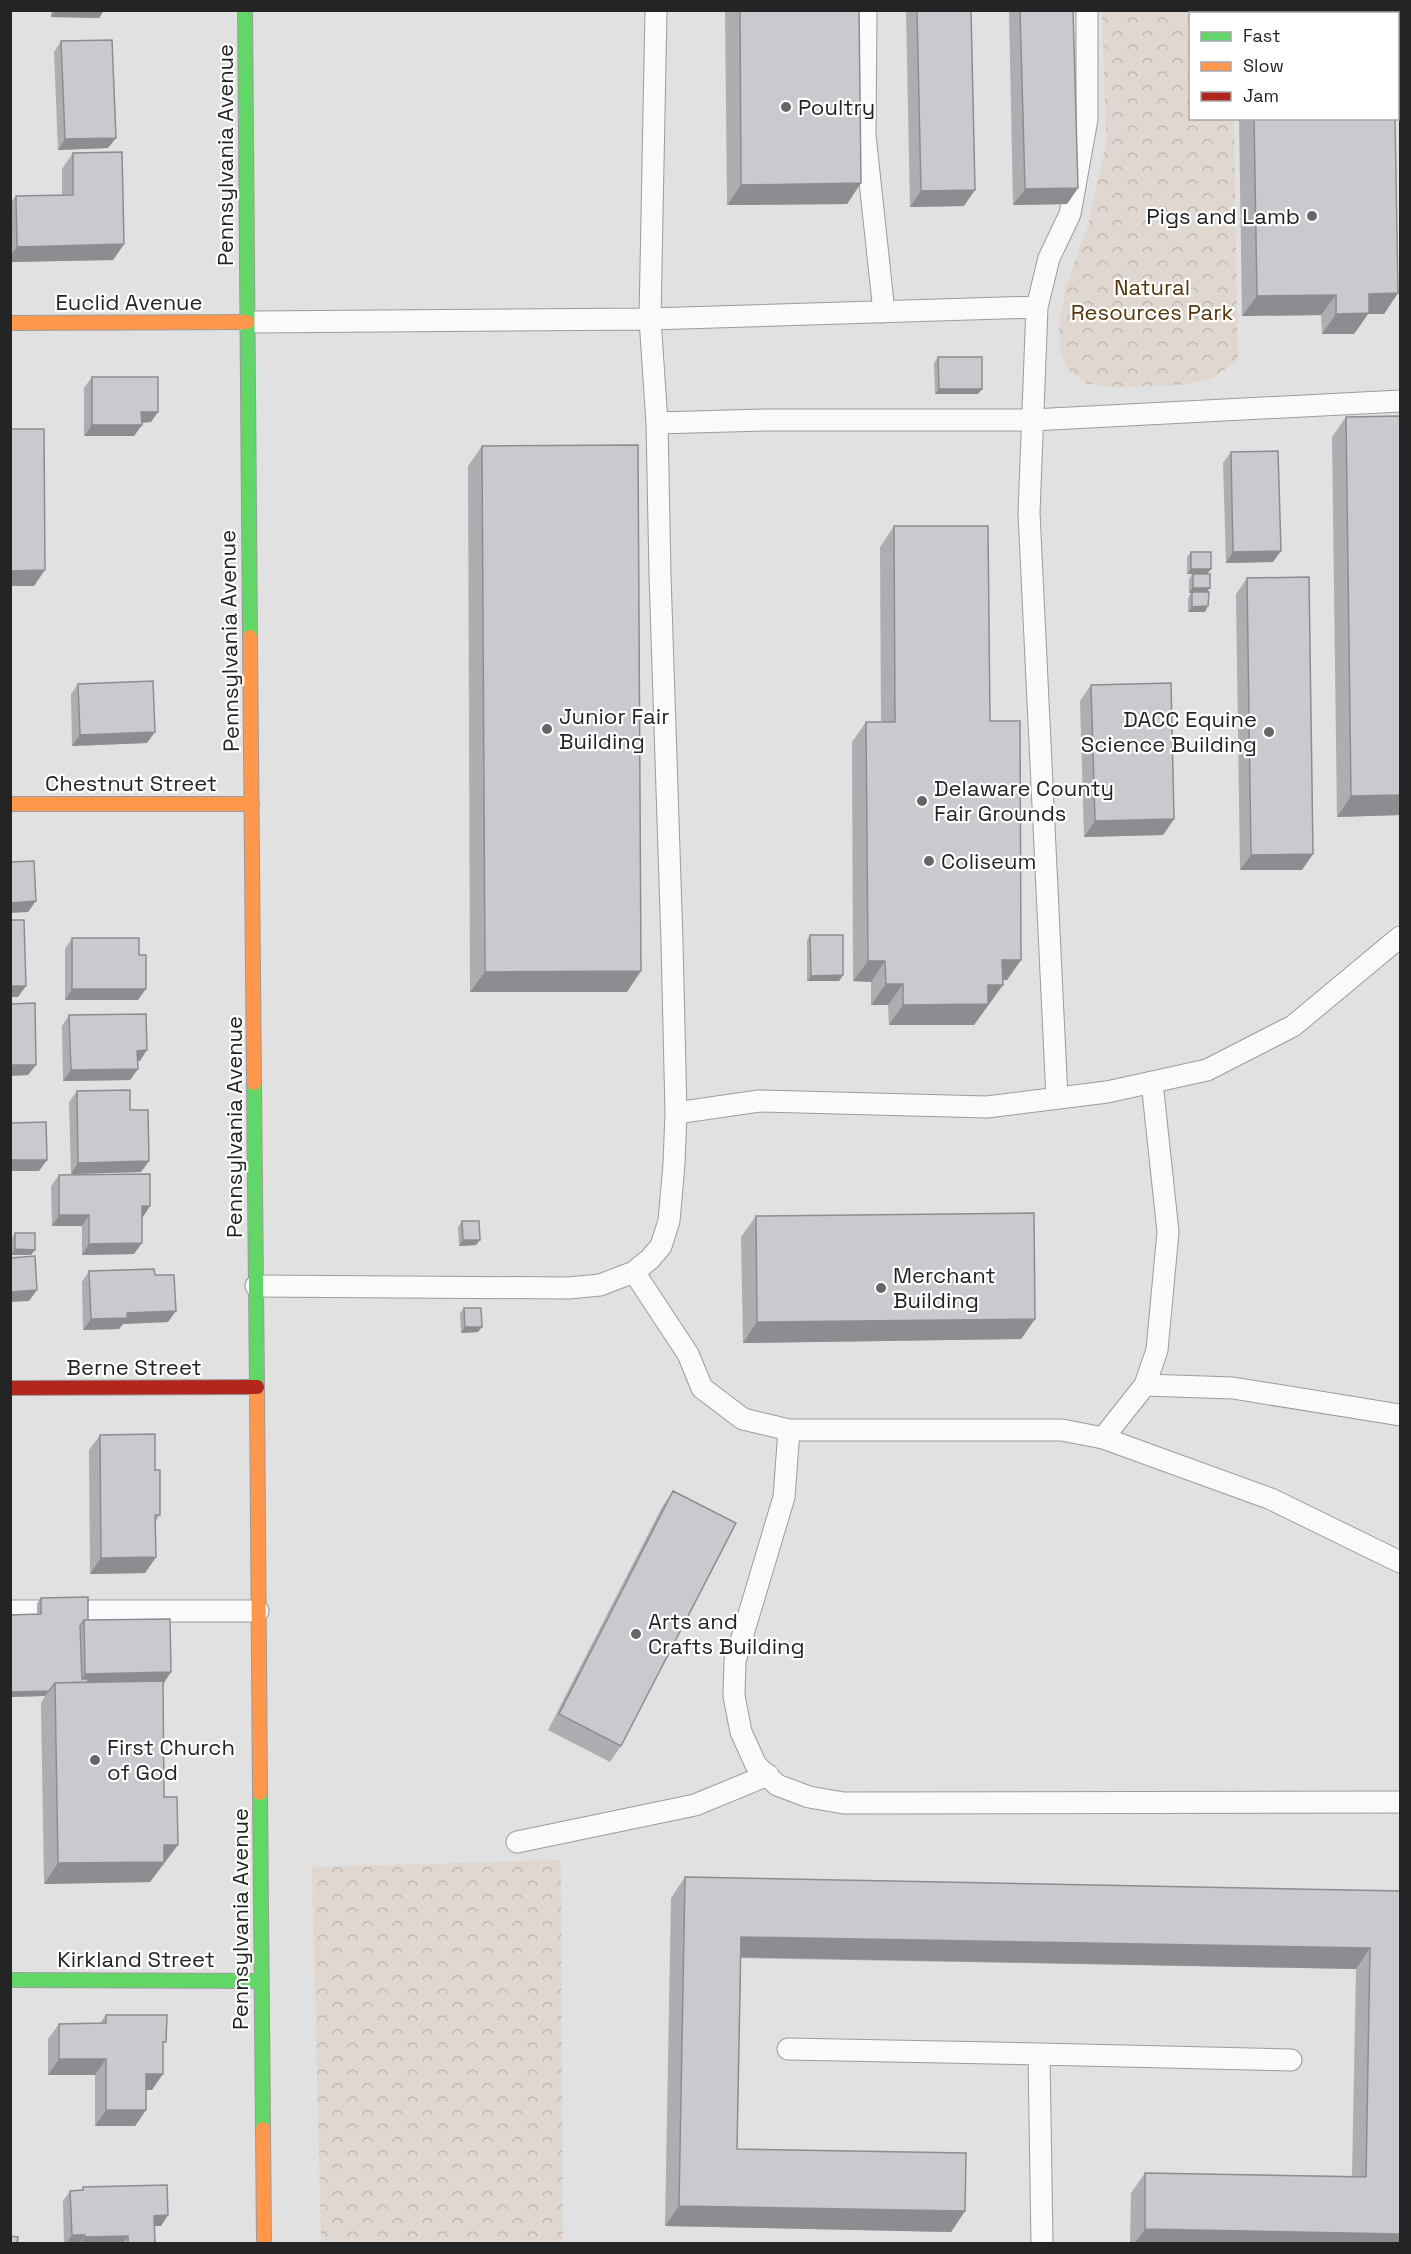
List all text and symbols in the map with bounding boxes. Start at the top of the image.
legend [1189,12,1399,120]
text: Fast [1243,24,1280,47]
street label: Pennsylvania Avenue [211,44,239,266]
text: Slow [1243,54,1284,77]
text: Jam [1243,84,1279,107]
place label: Poultry [798,93,875,121]
marker: Poultry [779,100,793,114]
place label: Pigs and Lamb [1146,202,1300,230]
marker: Pigs and Lamb [1305,209,1319,223]
park label: Natural Resources Park [1071,273,1233,326]
street label: Euclid Avenue [55,288,203,316]
street label: Pennsylvania Avenue [213,530,245,752]
place label: Junior Fair Building [559,702,669,755]
place label: DACC Equine Science Building [1081,705,1257,758]
marker: Junior Fair Building [540,722,554,736]
marker: DACC Equine Science Building [1262,725,1276,739]
street label: Chestnut Street [45,769,217,797]
place label: Delaware County Fair Grounds [934,774,1114,827]
marker: Delaware County Fair Grounds [915,794,929,808]
place label: Coliseum [941,847,1037,875]
marker: Coliseum [922,854,936,868]
street label: Pennsylvania Avenue [220,1016,248,1238]
place label: Merchant Building [893,1261,996,1314]
marker: Merchant Building [874,1281,888,1295]
street label: Berne Street [66,1353,202,1381]
place label: Arts and Crafts Building [648,1607,805,1660]
marker: Arts and Crafts Building [629,1627,643,1641]
place label: First Church of God [107,1733,235,1786]
marker: First Church of God [88,1753,102,1767]
street label: Pennsylvania Avenue [226,1808,254,2030]
street label: Kirkland Street [57,1945,215,1973]

